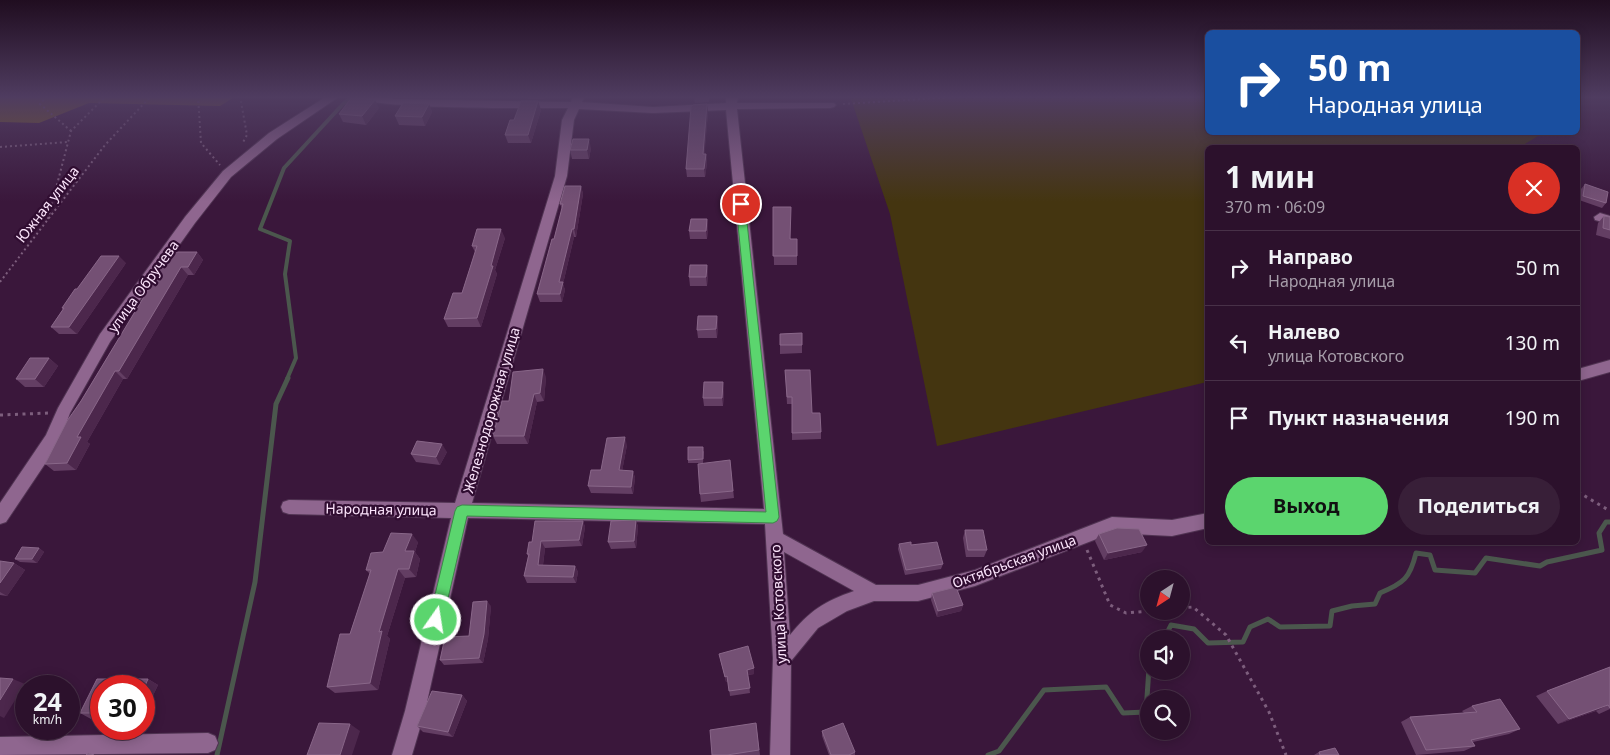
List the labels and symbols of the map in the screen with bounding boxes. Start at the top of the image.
street label: Южная улица [11,162,83,246]
pin [720,183,762,225]
street label: улица Обручева [103,236,183,336]
street label: Железнодорожная улица [458,325,524,495]
street label: Народная улица [325,499,437,519]
street label: Октябрьская улица [949,530,1079,592]
street label: улица Котовского [765,544,791,664]
north arrow [1140,570,1190,620]
position arrow [409,593,461,645]
speed limit sign: 30 [90,675,155,740]

